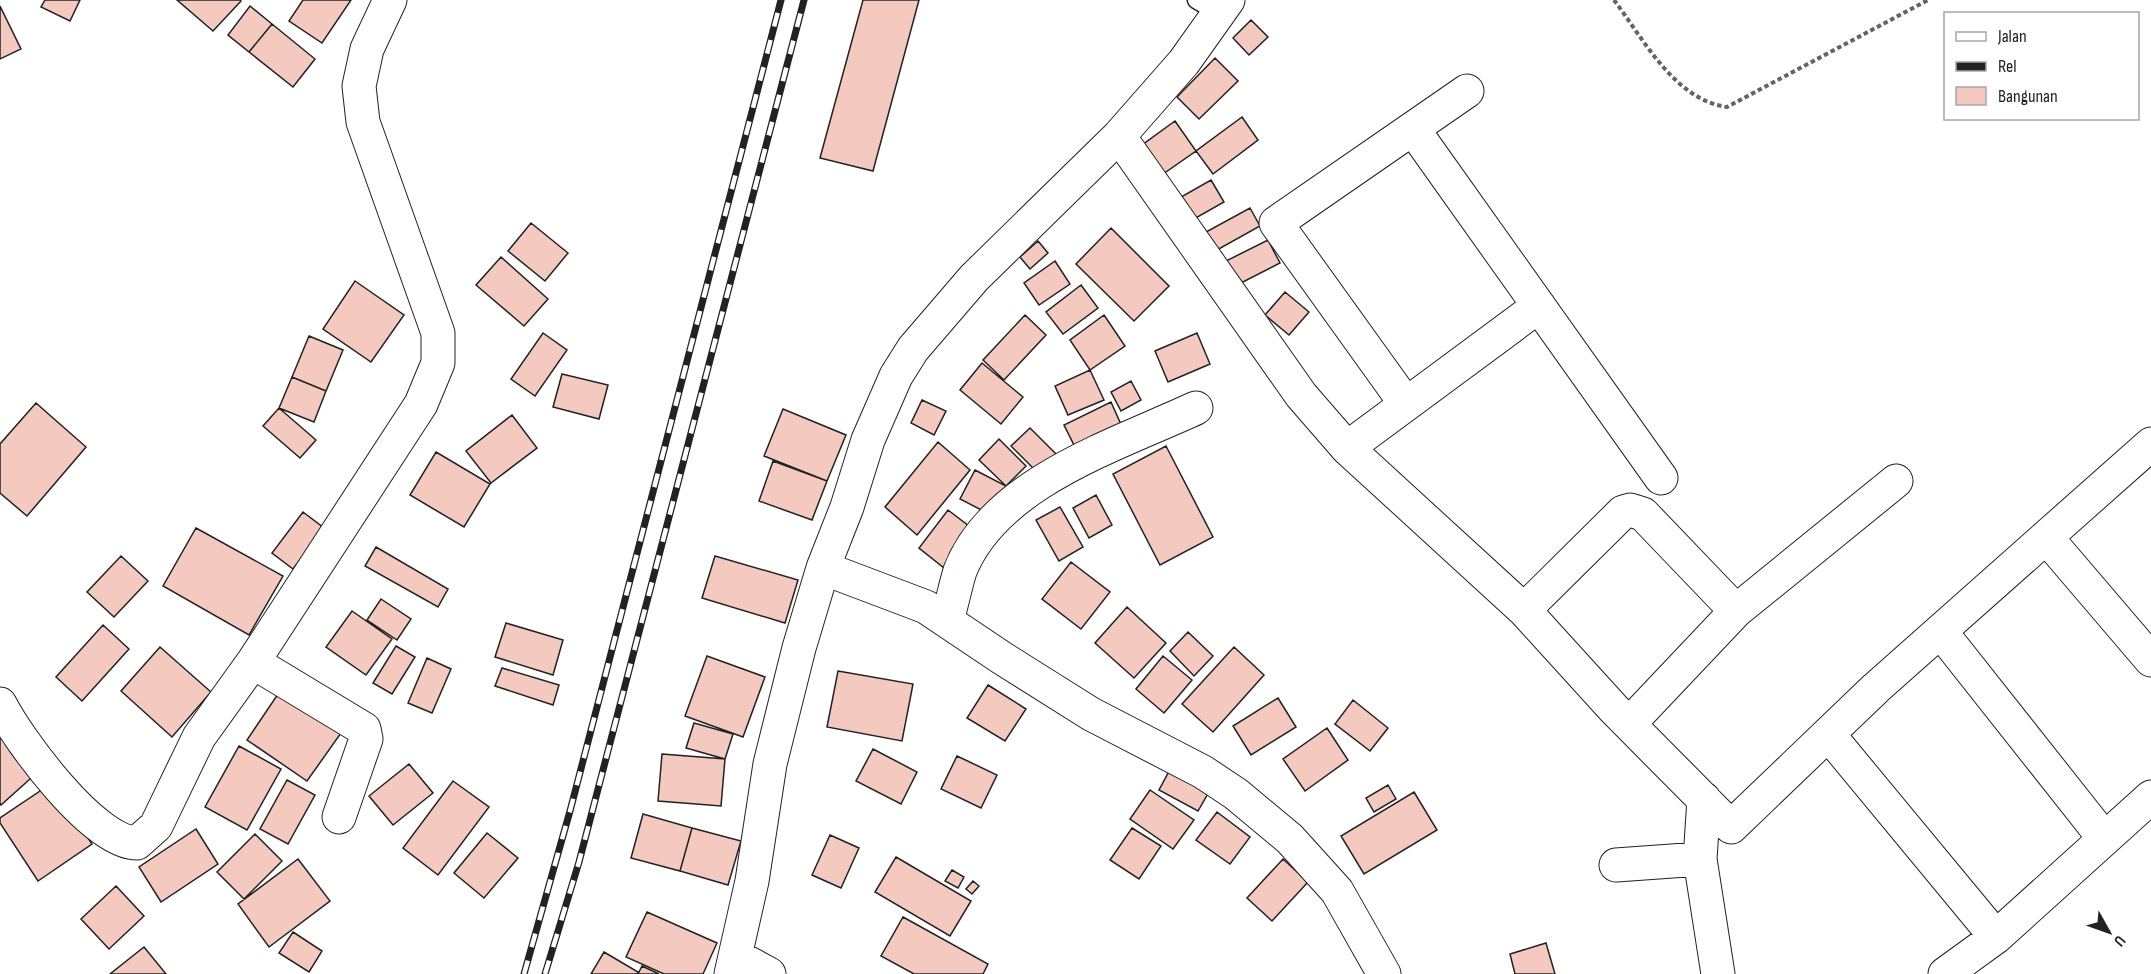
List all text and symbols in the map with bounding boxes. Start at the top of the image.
legend [1944,12,2139,120]
text: Jalan [1997,26,2027,47]
text: Rel [1998,56,2017,77]
text: Bangunan [1998,86,2058,107]
north arrow [2079,902,2139,962]
text: U [2109,931,2129,950]

